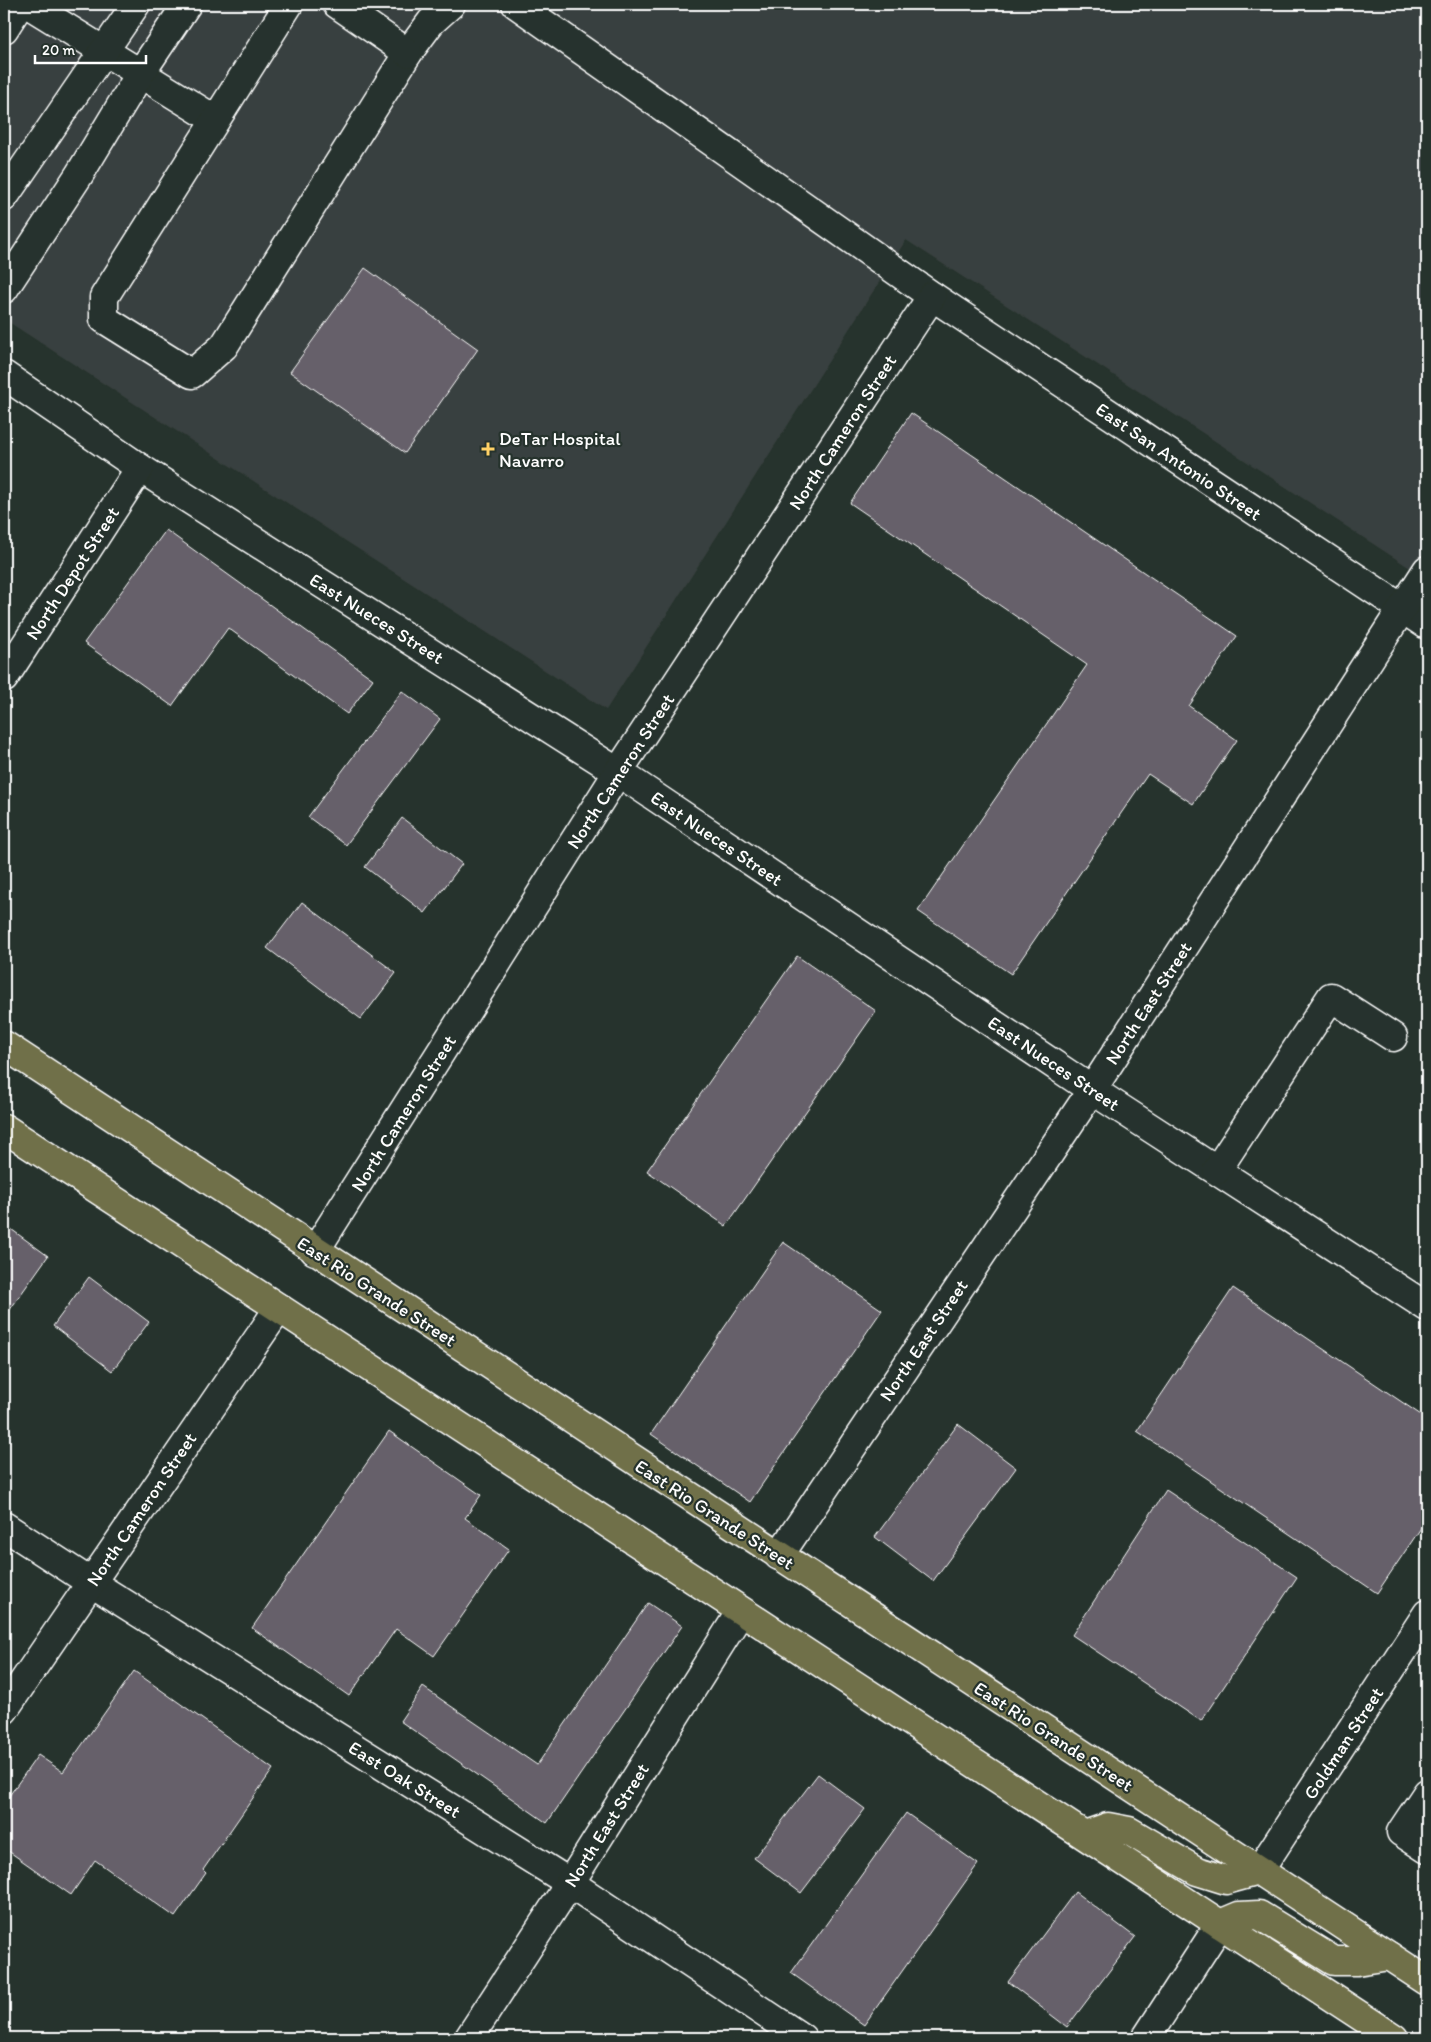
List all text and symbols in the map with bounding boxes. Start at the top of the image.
scale bar [35,32,146,64]
text: 20 m [42,41,76,59]
street label: North Cameron Street [784,350,901,514]
street label: East San Antonio Street [1092,397,1266,525]
place label: DeTar Hospital Navarro [499,427,621,472]
marker: DeTar Hospital Navarro [481,442,495,456]
street label: North Depot Street [21,502,124,644]
street label: East Nueces Street [305,568,448,669]
street label: North Cameron Street [562,689,679,853]
street label: East Nueces Street [646,786,787,891]
street label: North East Street [1100,938,1197,1069]
street label: East Nueces Street [983,1011,1124,1116]
street label: North Cameron Street [346,1031,461,1196]
street label: East Rio Grande Street [293,1231,461,1351]
street label: North East Street [874,1275,973,1406]
street label: North Cameron Street [81,1428,201,1591]
street label: East Rio Grande Street [631,1454,799,1574]
street label: East Rio Grande Street [970,1676,1138,1796]
street label: Goldman Street [1299,1683,1388,1804]
street label: East Oak Street [344,1736,465,1823]
street label: North East Street [559,1759,654,1891]

